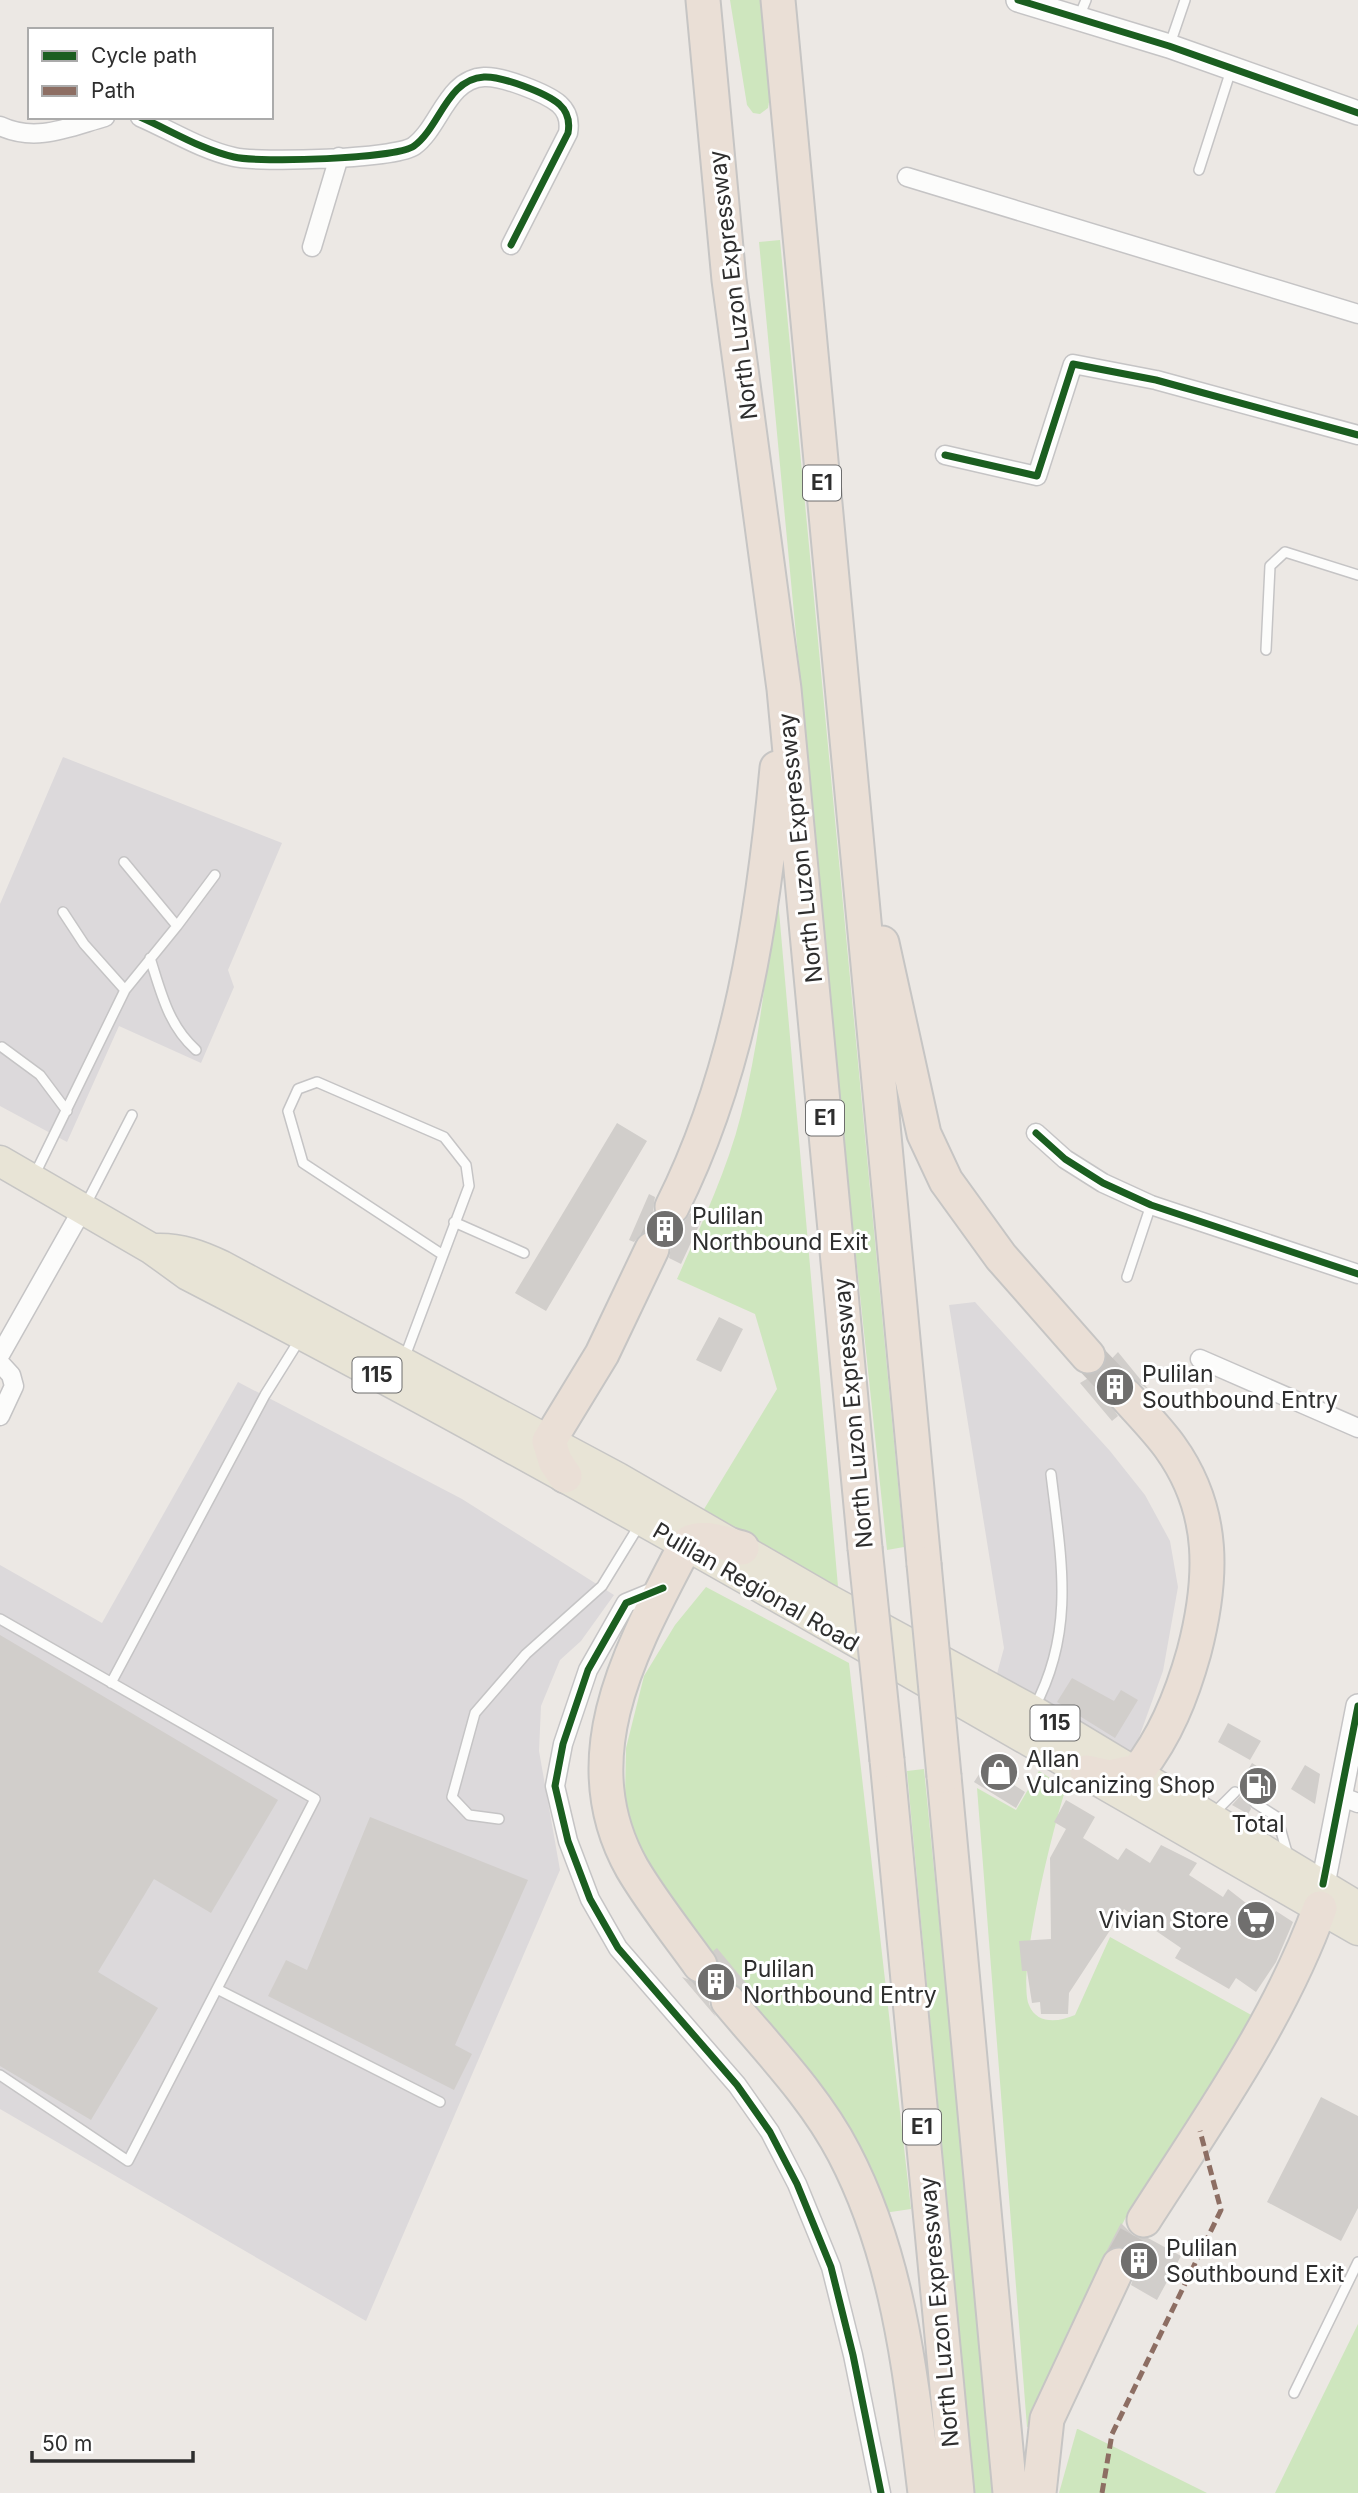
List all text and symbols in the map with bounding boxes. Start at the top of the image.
legend [28,28,273,119]
text: Cycle path [91,43,197,68]
text: Path [91,78,136,103]
street label: North Luzon Expressway [703,149,763,421]
road number: E1 [803,466,841,500]
street label: North Luzon Expressway [772,712,828,984]
road number: E1 [806,1100,844,1136]
place label: Pulilan Northbound Exit [692,1202,869,1256]
building icon: Pulilan Northbound Exit [644,1208,686,1250]
street label: North Luzon Expressway [827,1277,879,1549]
road number: 115 [352,1358,402,1392]
place label: Pulilan Southbound Entry [1142,1360,1338,1414]
building icon: Pulilan Southbound Entry [1094,1366,1136,1408]
street label: Pulilan Regional Road [648,1517,864,1657]
road number: 115 [1030,1706,1080,1740]
place label: Allan Vulcanizing Shop [1026,1745,1215,1799]
shop icon: Allan Vulcanizing Shop [978,1751,1020,1793]
fuel station icon: Total [1237,1765,1279,1807]
place label: Total [1232,1810,1284,1838]
supermarket icon: Vivian Store [1235,1899,1277,1941]
place label: Vivian Store [1099,1906,1229,1934]
place label: Pulilan Northbound Entry [743,1955,937,2009]
building icon: Pulilan Northbound Entry [695,1961,737,2003]
road number: E1 [903,2110,941,2144]
street label: North Luzon Expressway [913,2176,965,2448]
place label: Pulilan Southbound Exit [1166,2234,1345,2288]
building icon: Pulilan Southbound Exit [1118,2240,1160,2282]
scale bar [32,2420,192,2464]
text: 50 m [42,2431,92,2456]

